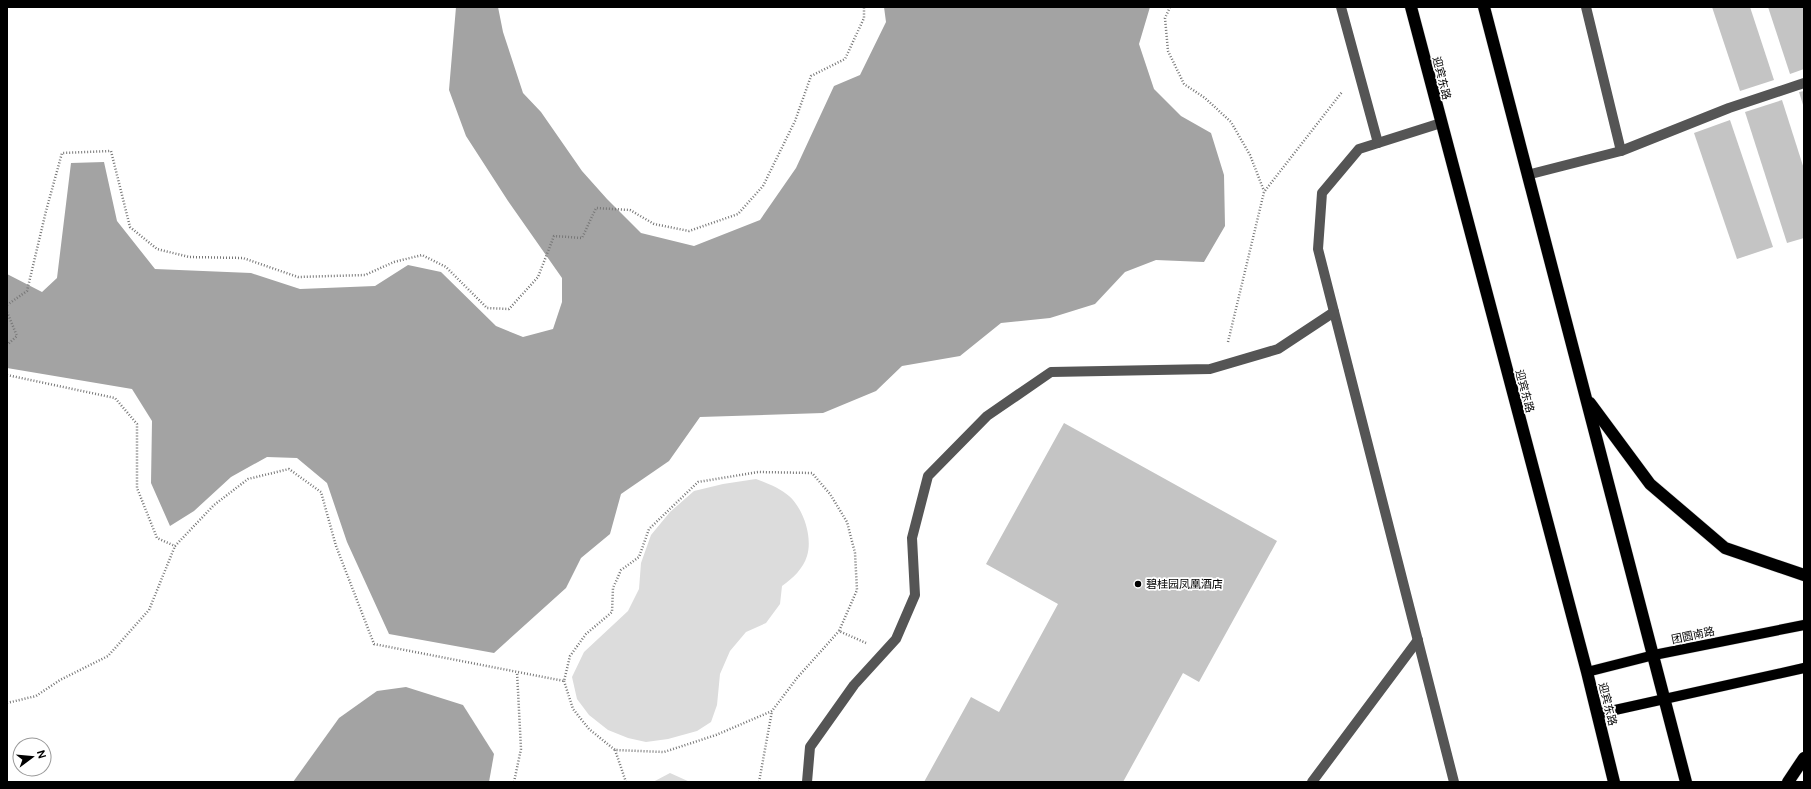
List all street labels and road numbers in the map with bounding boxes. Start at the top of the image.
street label: 迎宾东路 [1430,55,1454,101]
street label: 迎宾东路 [1513,368,1537,414]
street label: 团圆南路 [1670,624,1716,646]
street label: 迎宾东路 [1596,681,1620,727]

